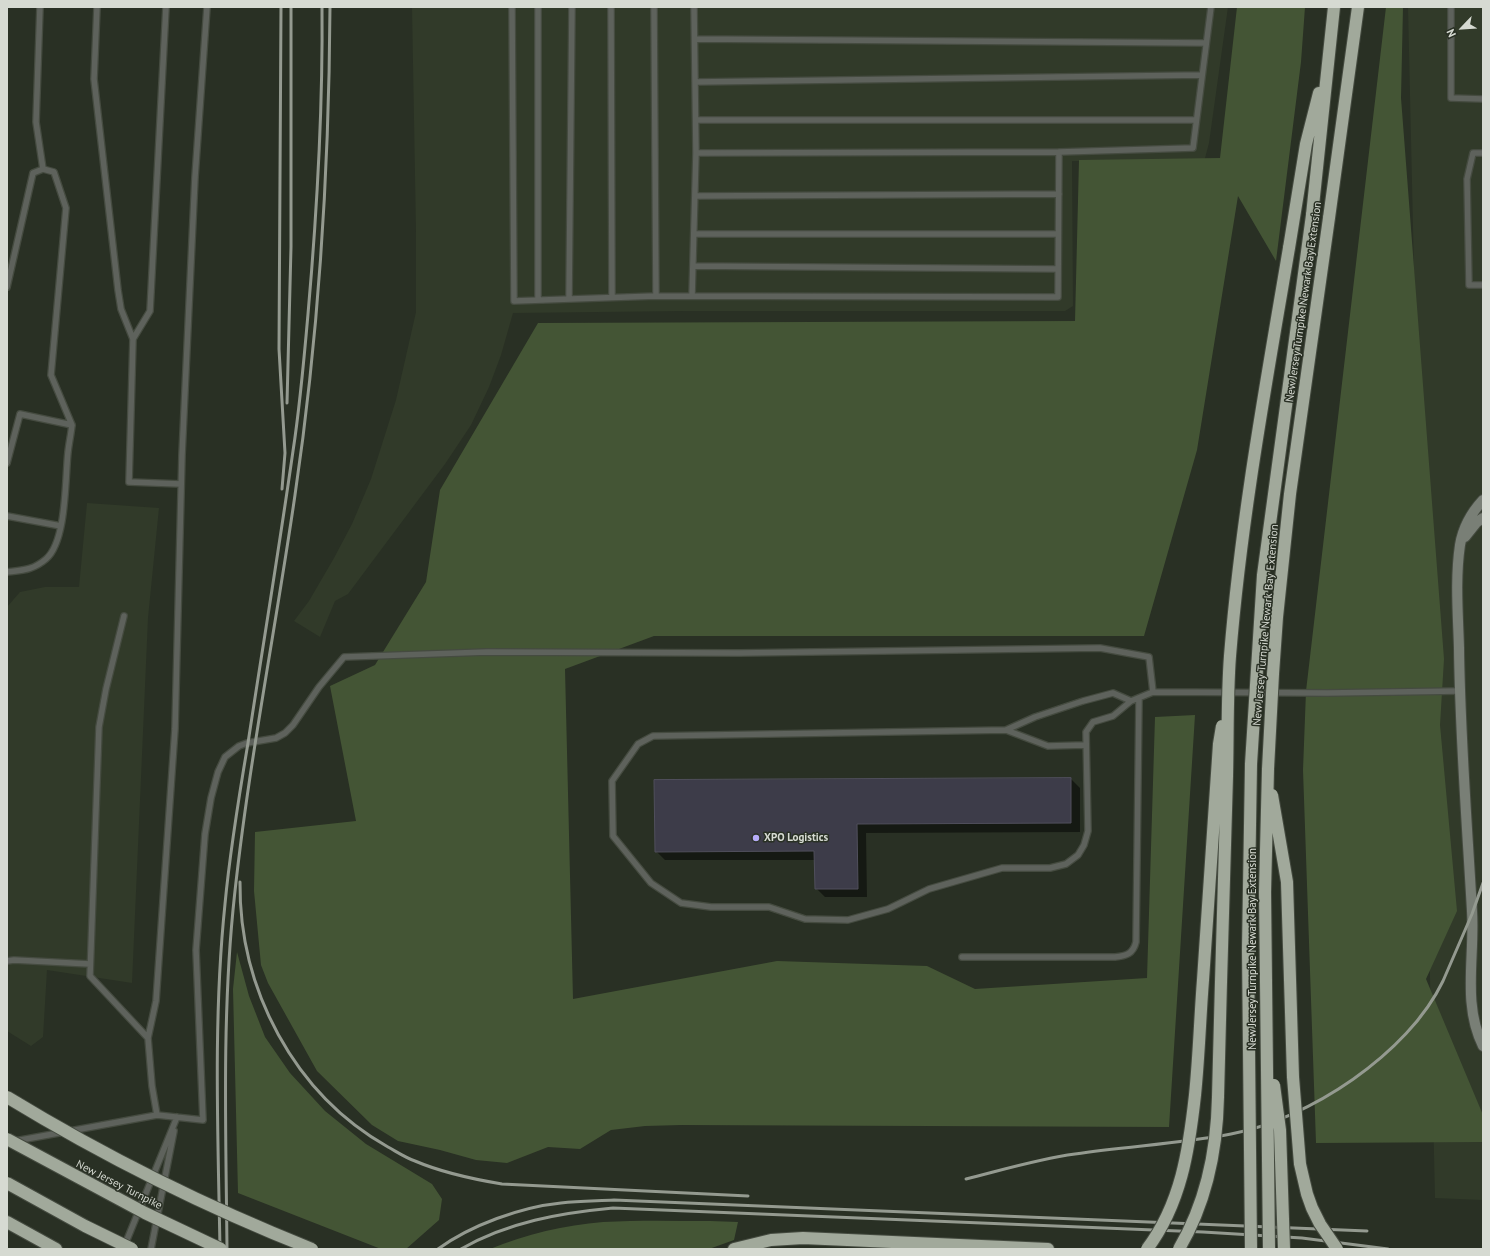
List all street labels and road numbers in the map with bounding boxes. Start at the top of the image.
street label: New Jersey Turnpike Newark Bay Extension [1283,201,1325,403]
street label: New Jersey Turnpike Newark Bay Extension [1251,524,1281,726]
street label: New Jersey Turnpike Newark Bay Extension [1246,848,1260,1050]
street label: New Jersey Turnpike [74,1158,164,1212]

